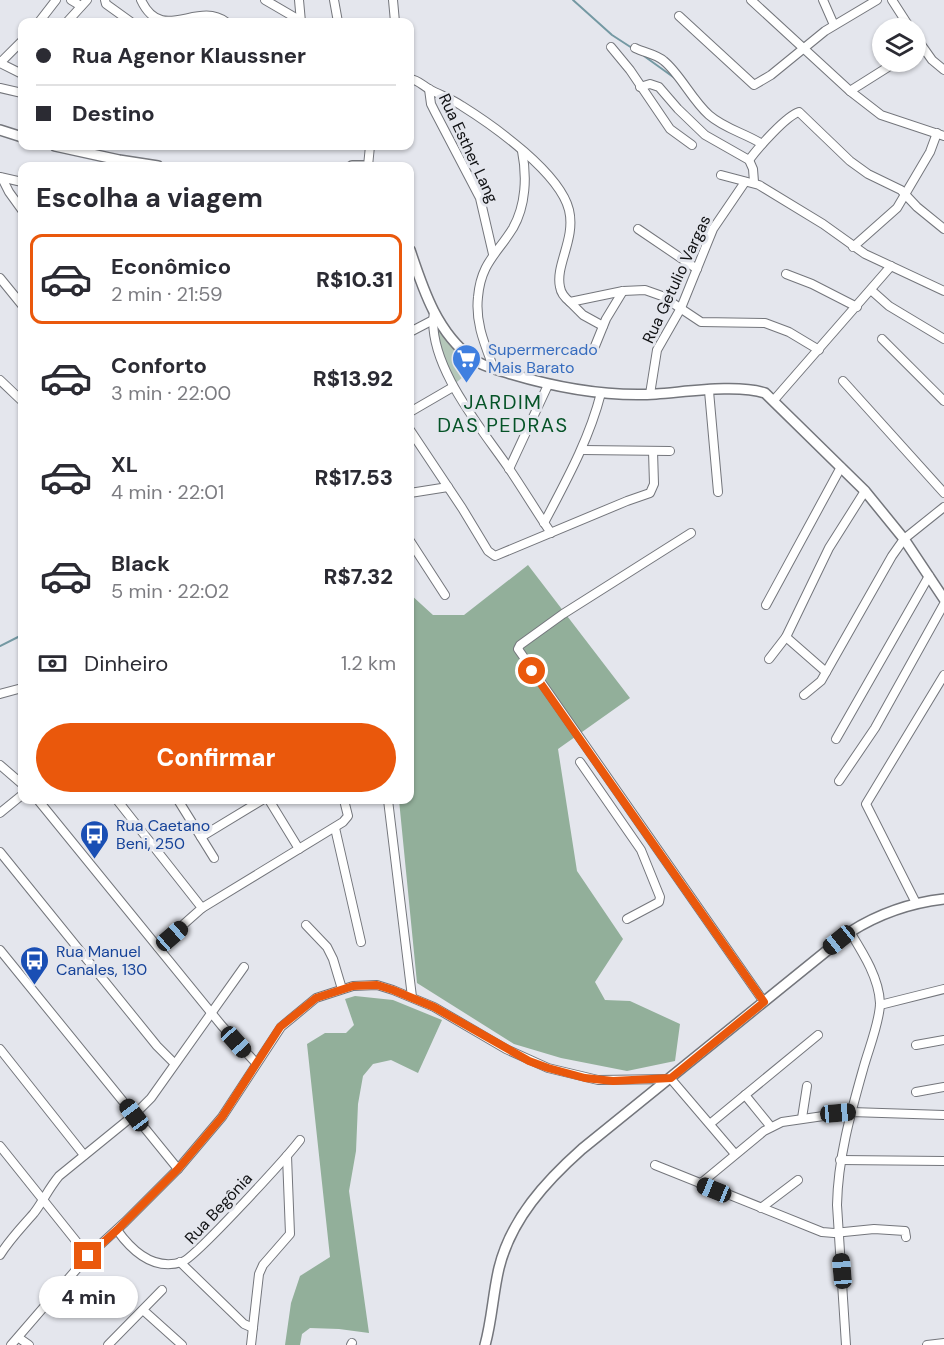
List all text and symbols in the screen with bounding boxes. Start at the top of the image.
map controls [872,18,926,72]
button: layers [872,18,926,72]
text: Rua Agenor Klaussner [72,41,306,70]
street label: Rua Esther Lang [434,90,503,206]
text: Destino [72,99,155,128]
text: Escolha a viagem [36,180,263,215]
street label: Rua Getulio Vargas [638,212,715,347]
icon: car [39,252,93,306]
text: Econômico [111,252,231,281]
text: R$10.31 [316,265,393,294]
text: 2 min · 21:59 [111,281,223,307]
place label: Supermercado Mais Barato [488,339,598,378]
supermarket icon: Supermercado Mais Barato [451,342,483,384]
icon: car [39,351,93,405]
text: Conforto [111,351,207,380]
text: R$13.92 [313,364,393,393]
text: 3 min · 22:00 [111,380,231,406]
district label: JARDIM DAS PEDRAS [437,389,569,438]
icon: car [39,450,93,504]
text: XL [111,450,138,479]
text: R$17.53 [314,463,393,492]
text: 4 min · 22:01 [111,479,224,505]
icon: car [39,549,93,603]
text: Black [111,549,170,578]
text: R$7.32 [324,562,393,591]
text: 5 min · 22:02 [111,578,229,604]
icon: cash [36,647,69,680]
text: Dinheiro [84,649,168,678]
text: 1.2 km [341,650,396,676]
route start [518,657,545,684]
button: Confirmar [36,723,396,792]
place label: Rua Caetano Beni, 250 [116,815,210,854]
bus stop icon: Rua Caetano Beni, 250 [79,818,111,860]
car [153,917,191,955]
car [819,922,859,958]
place label: Rua Manuel Canales, 130 [56,941,147,980]
bus stop icon: Rua Manuel Canales, 130 [19,944,51,986]
car [217,1023,255,1061]
car [116,1095,152,1135]
car [819,1102,857,1124]
street label: Rua Begônia [180,1168,257,1248]
car [694,1175,734,1205]
route end [74,1242,101,1269]
car [831,1252,853,1290]
callout: 4 min [38,1277,138,1319]
text: 4 min [61,1284,116,1310]

